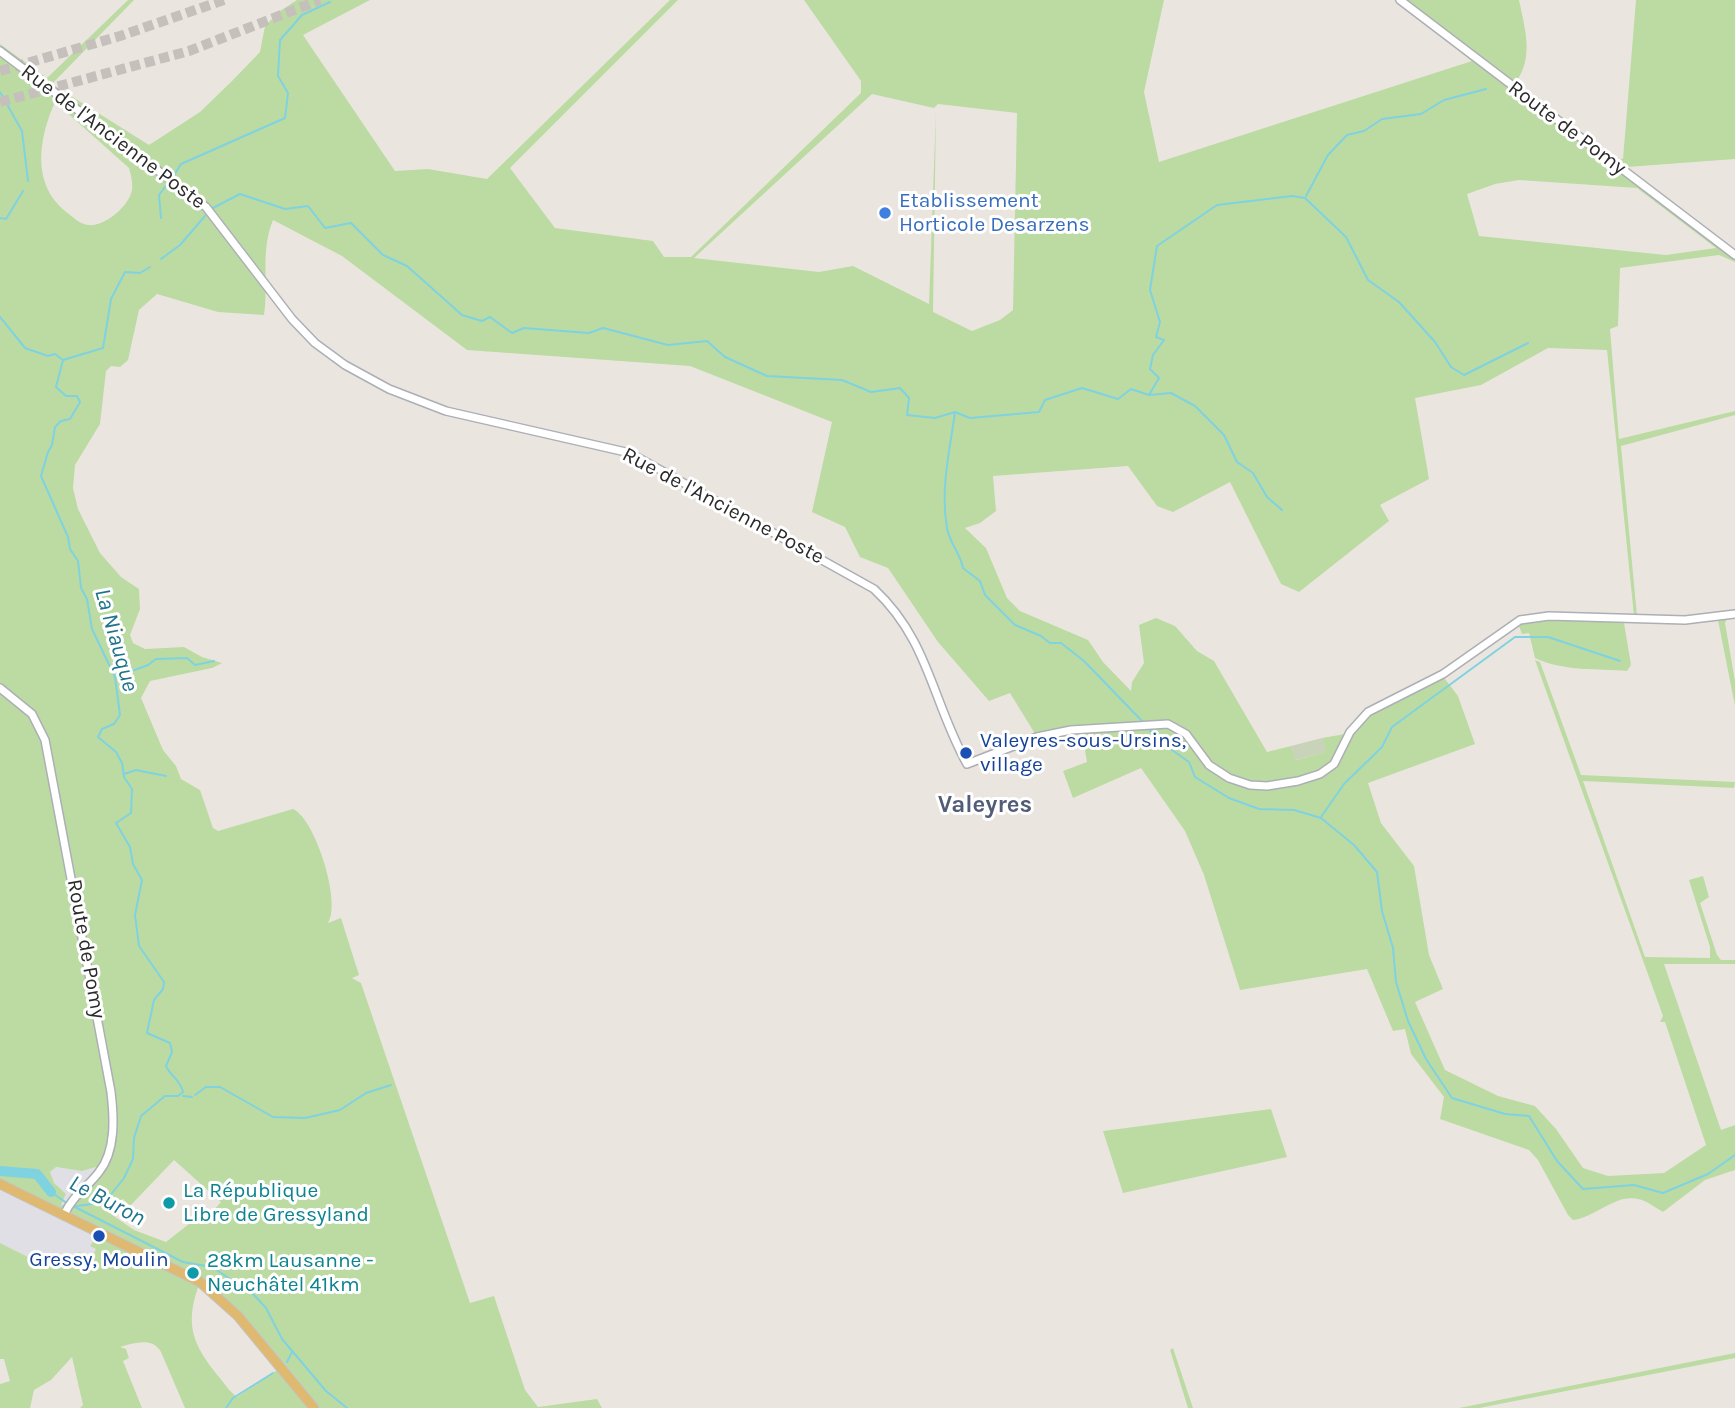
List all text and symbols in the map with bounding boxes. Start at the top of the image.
street label: Rue de l'Ancienne Poste [16,59,210,215]
street label: Route de Pomy [1503,75,1631,181]
place label: Etablissement Horticole Desarzens [899,188,1090,238]
marker: Etablissement Horticole Desarzens [877,205,893,221]
street label: Rue de l'Ancienne Poste [618,442,828,570]
water label: La Niauque [88,585,144,695]
place label: Valeyres-sous-Ursins, village [980,728,1186,778]
marker: Valeyres-sous-Ursins, village [958,745,974,761]
district label: Valeyres [938,791,1032,819]
street label: Route de Pomy [61,877,111,1021]
water label: Le Buron [64,1169,150,1233]
place label: La République Libre de Gressyland [183,1178,369,1228]
marker: La République Libre de Gressyland [161,1195,177,1211]
marker: Gressy, Moulin [91,1228,107,1244]
place label: Gressy, Moulin [29,1247,169,1273]
place label: 28km Lausanne - Neuchâtel 41km [207,1248,374,1298]
marker: 28km Lausanne - Neuchâtel 41km [185,1265,201,1281]

